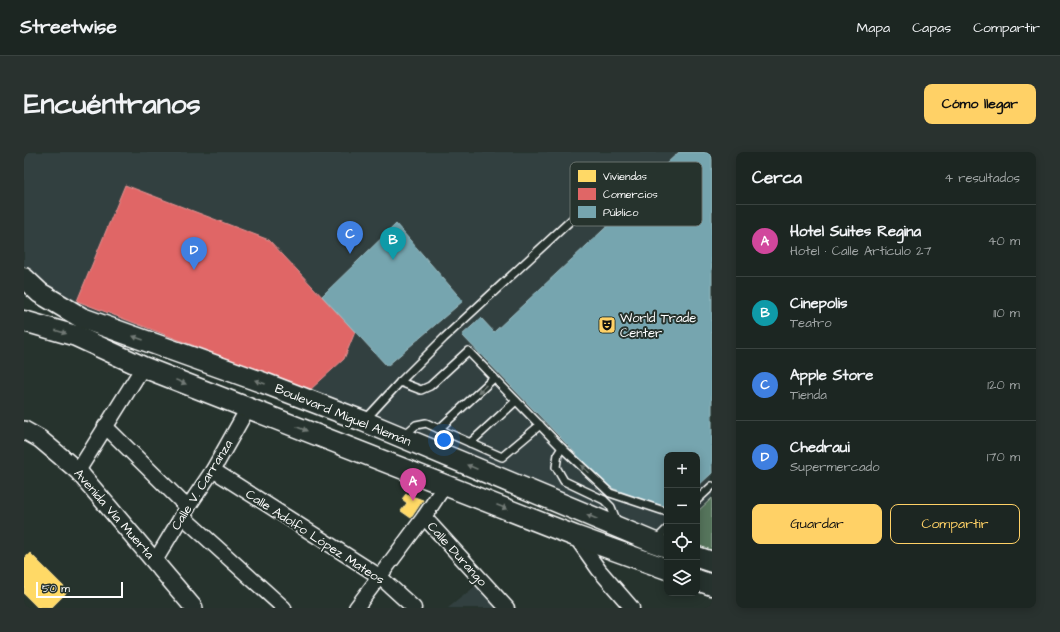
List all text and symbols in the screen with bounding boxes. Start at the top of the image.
text: Streetwise [20,14,117,41]
text: Mapa [857,18,890,38]
text: Capas [912,18,951,38]
text: Compartir [973,18,1040,38]
button: Cómo llegar [924,84,1036,124]
text: Encuéntranos [24,85,200,124]
legend [570,162,702,226]
text: Cerca [752,166,802,190]
text: Viviendas [603,169,648,184]
text: 4 resultados [944,169,1020,187]
text: Comercios [603,187,658,202]
text: Público [603,205,639,220]
pin: C [337,221,363,254]
text: Hotel Suites Regina [790,221,921,242]
pin: B [380,227,406,260]
text: A [761,232,769,250]
text: 40 m [988,232,1020,250]
pin: D [181,237,207,270]
text: Hotel · Calle Artículo 27 [790,242,931,260]
text: Cinepolis [790,293,847,314]
text: B [760,304,770,322]
text: 110 m [993,304,1020,322]
place label: World Trade Center [620,309,696,342]
text: Teatro [790,314,832,332]
theatre icon: World Trade Center [597,315,617,335]
one-way arrow [56,329,68,335]
one-way arrow [131,335,143,341]
text: Apple Store [790,365,873,386]
text: C [760,376,770,394]
text: 120 m [987,376,1020,394]
one-way arrow [176,379,188,385]
one-way arrow [254,379,266,385]
street label: Boulevard Miguel Alemán [272,379,414,452]
one-way arrow [477,384,488,393]
text: Tienda [790,386,827,404]
one-way arrow [297,427,309,433]
your location [434,430,454,450]
street label: Calle V. Carranza [167,436,237,534]
text: Chedraui [790,437,850,458]
text: D [761,448,769,466]
text: 170 m [987,448,1020,466]
map controls [664,452,700,596]
button: + [664,452,700,488]
text: Supermercado [790,458,880,476]
one-way arrow [465,463,477,469]
street label: Avenida Vía Muerta [70,465,159,563]
one-way arrow [580,465,589,474]
pin: A [400,468,426,501]
street label: Calle Adolfo López Mateos [242,485,388,589]
button: − [664,488,700,524]
button: Guardar [752,504,882,544]
button: Compartir [890,504,1020,544]
one-way arrow [496,505,508,511]
one-way arrow [585,513,597,519]
street label: Calle Durango [422,518,491,591]
button: locate [664,524,700,560]
button: layers [664,560,700,596]
scale bar [36,580,123,599]
text: 50 m [42,581,70,596]

